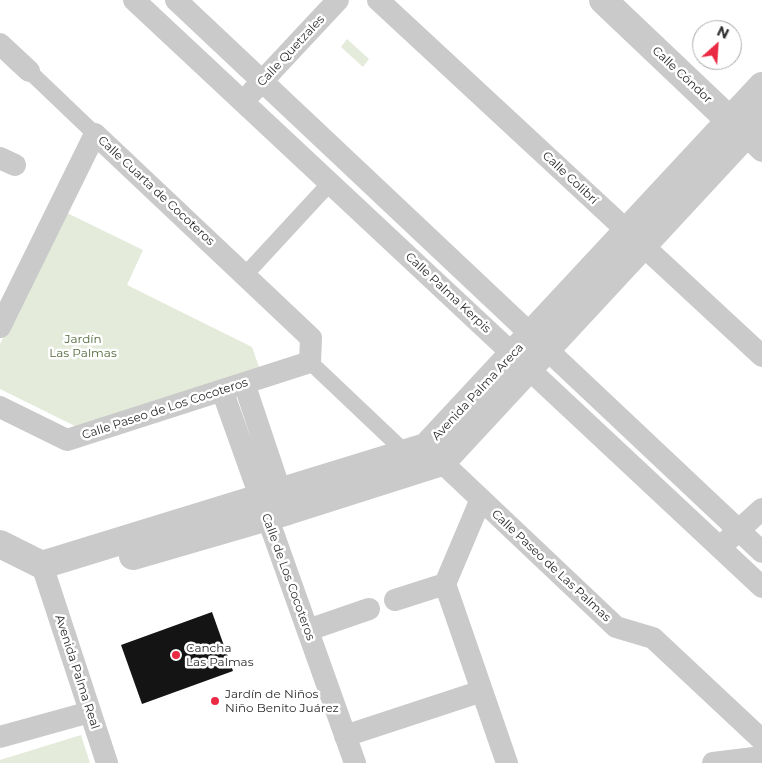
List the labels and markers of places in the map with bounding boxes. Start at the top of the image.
place label: Cancha Las Palmas [186,641,254,669]
marker: Cancha Las Palmas [170,649,182,661]
place label: Jardín de Niños Niño Benito Juárez [225,687,339,715]
marker: Jardín de Niños Niño Benito Juárez [209,695,221,707]

